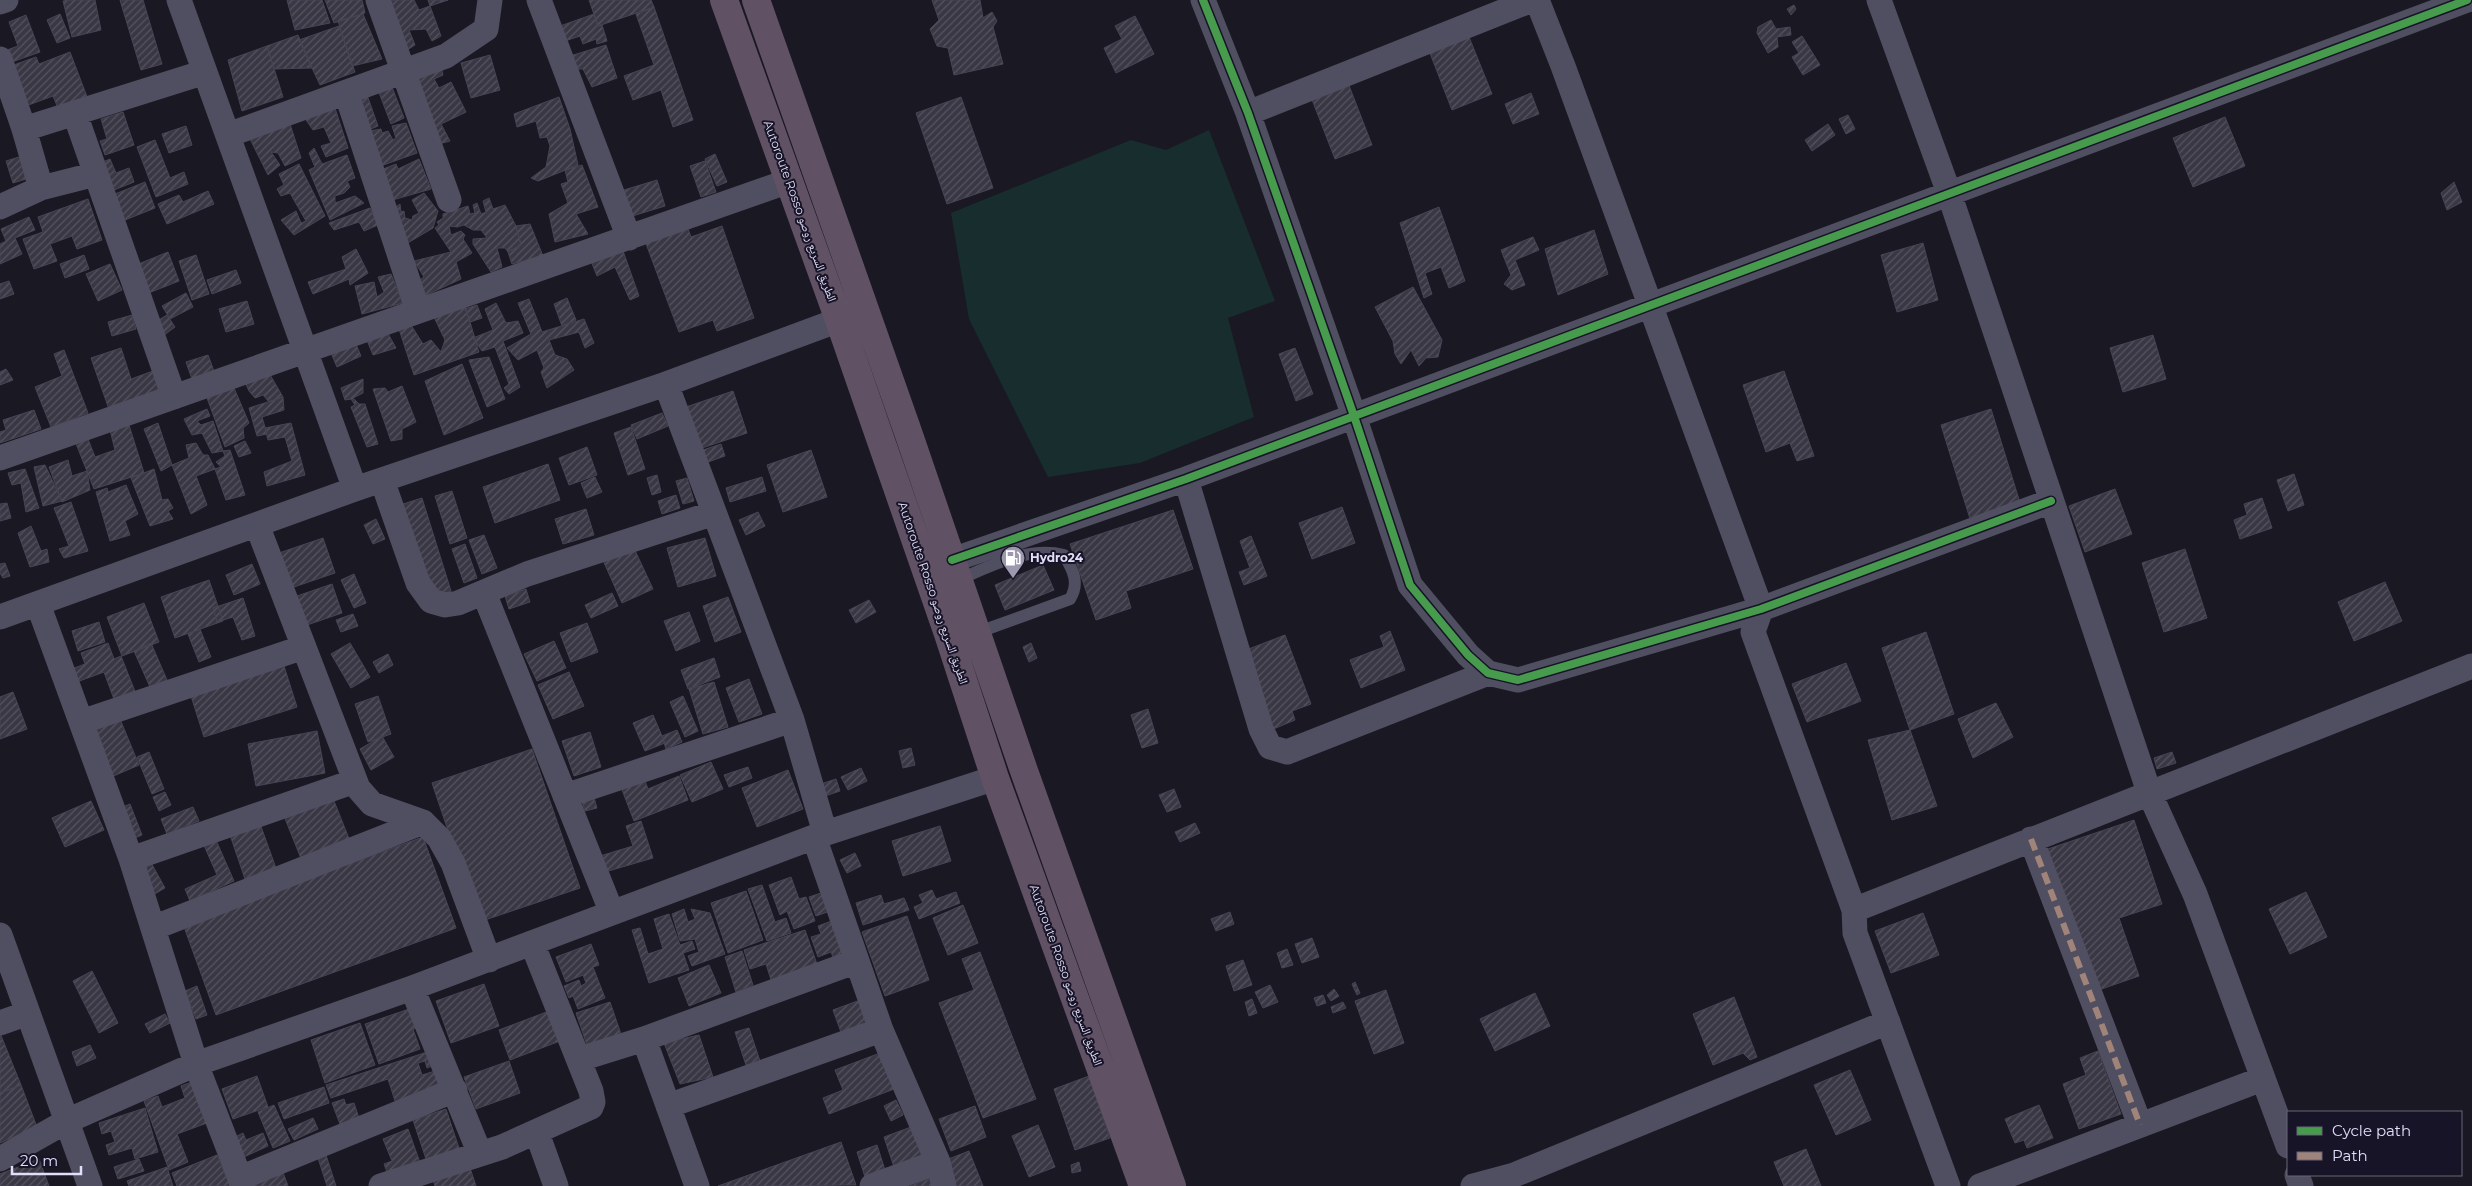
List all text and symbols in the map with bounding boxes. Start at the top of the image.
street label: Autoroute Rosso الطريق السريع روصو [760,118,840,304]
street label: Autoroute Rosso الطريق السريع روصو [895,500,972,686]
fuel station icon: Hydro24 [1000,545,1026,579]
place label: Hydro24 [1030,550,1084,565]
street label: Autoroute Rosso الطريق السريع روصو [1026,882,1106,1068]
legend [2287,1111,2462,1176]
text: Cycle path [2332,1121,2411,1140]
scale bar [12,1144,81,1176]
text: Path [2332,1146,2368,1165]
text: 20 m [20,1151,58,1170]

